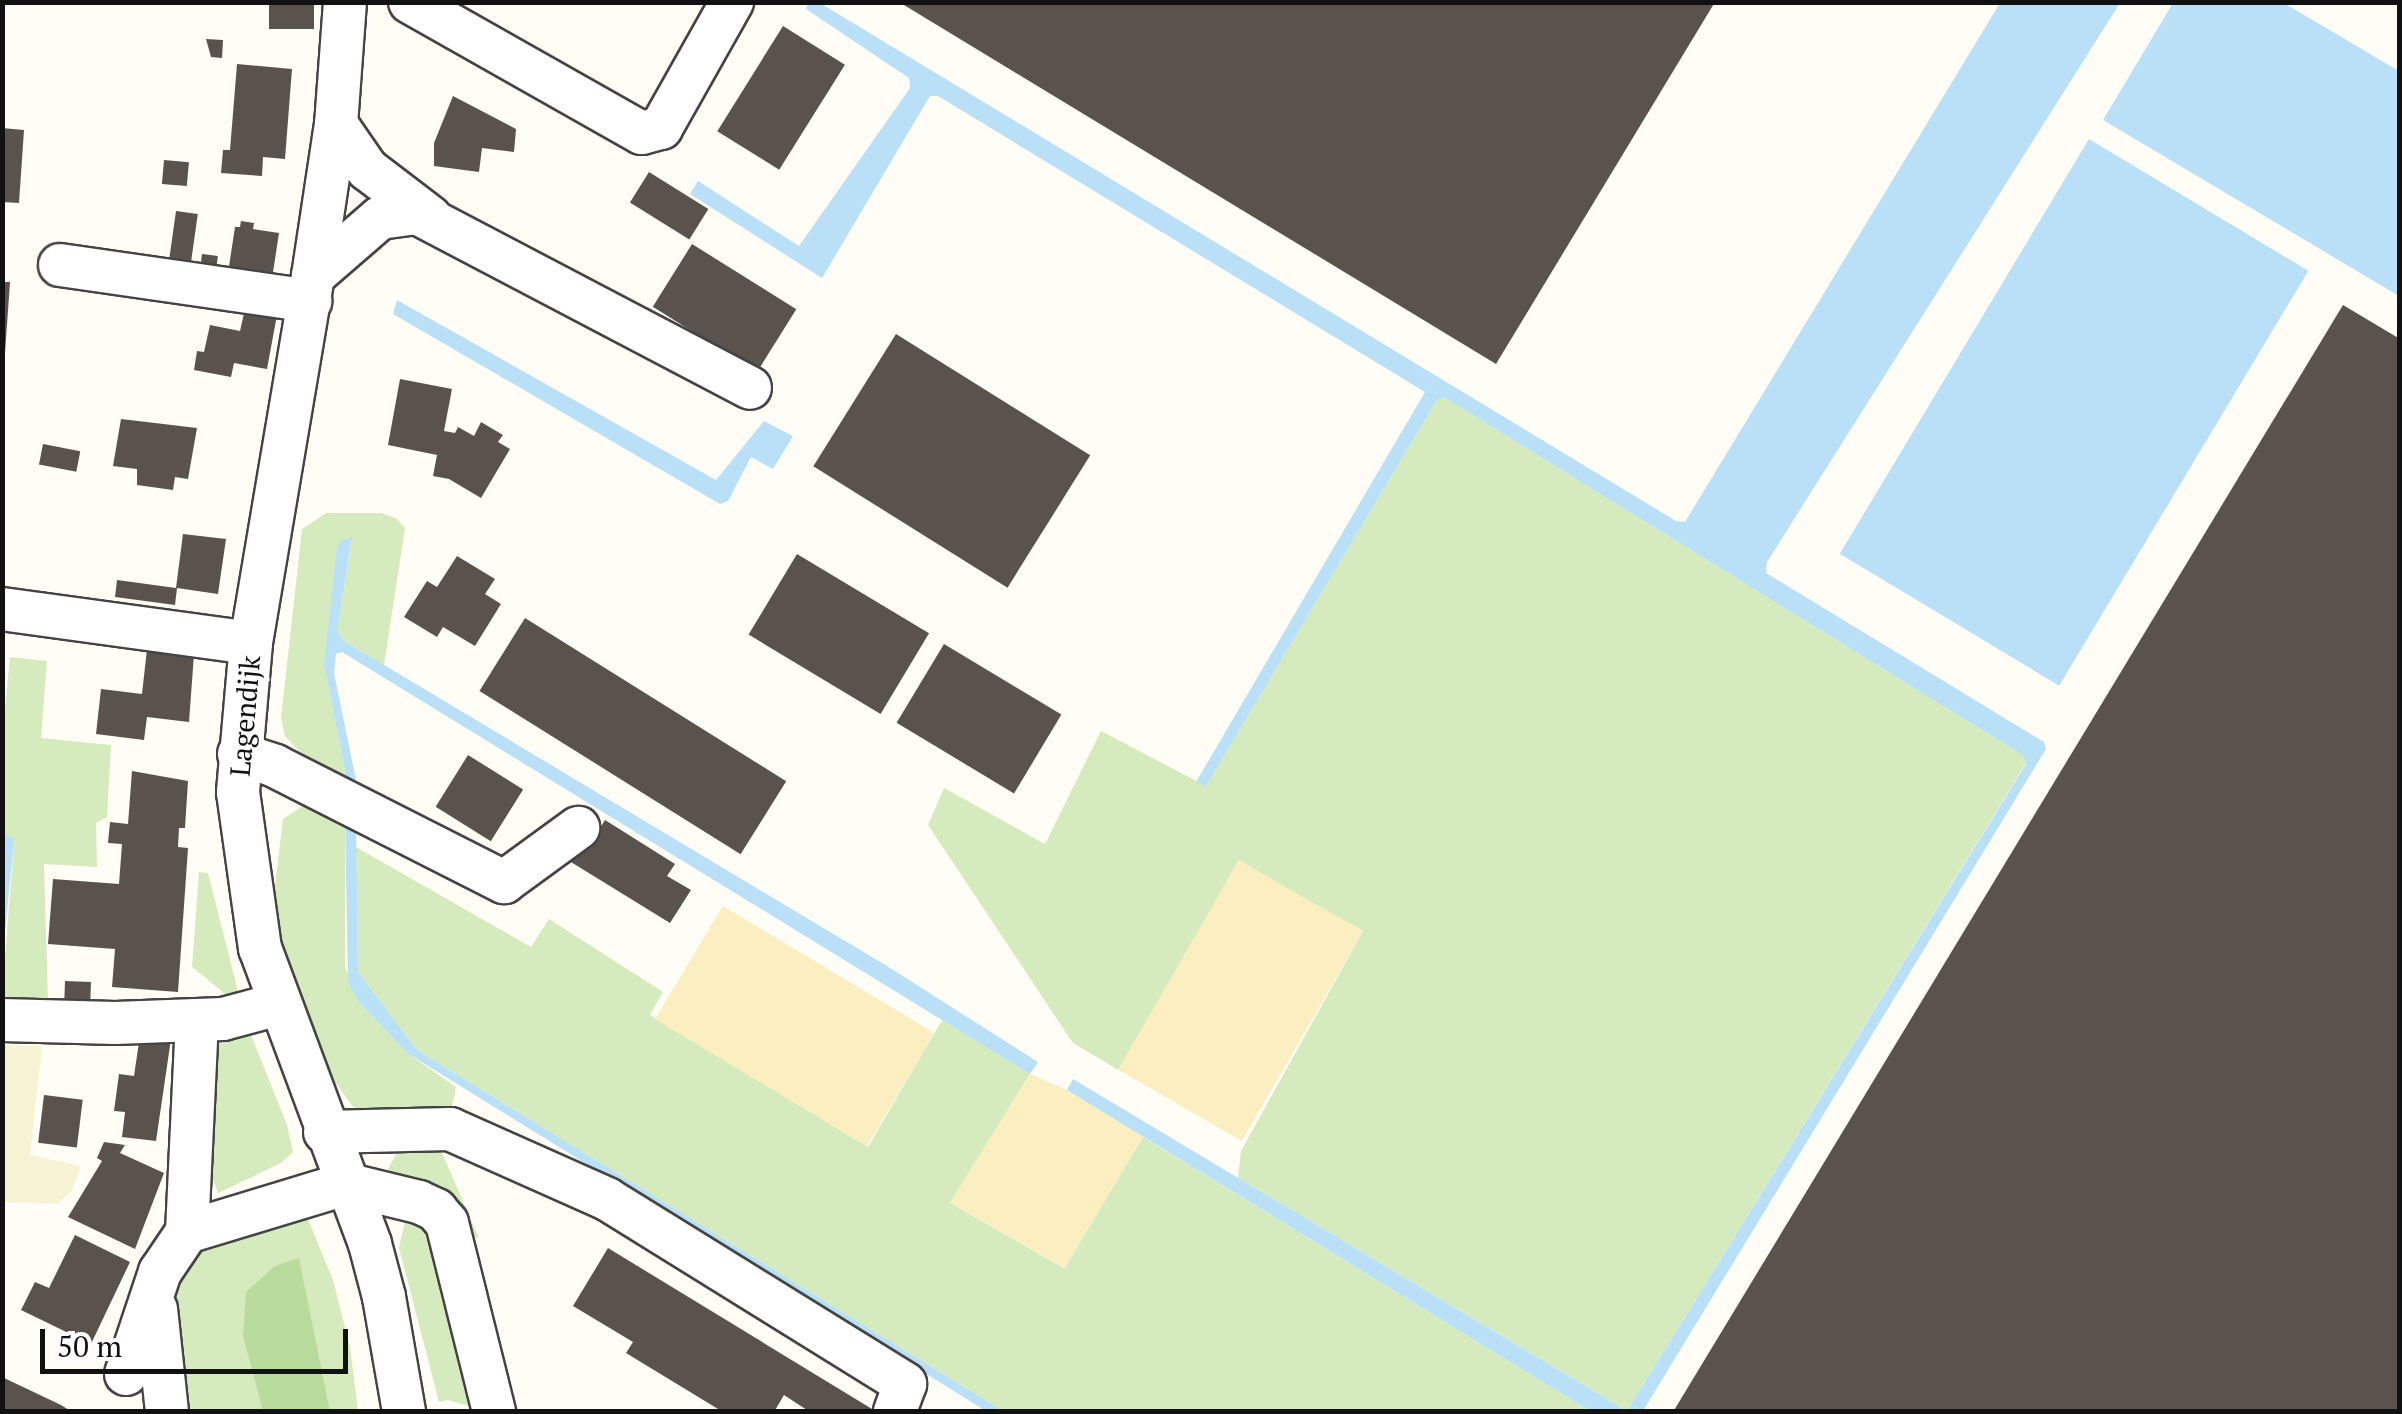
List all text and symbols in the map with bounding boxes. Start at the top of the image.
street label: Lagendijk [223,654,267,778]
scale bar [45,1309,352,1371]
text: 50 m [57,1326,122,1366]

